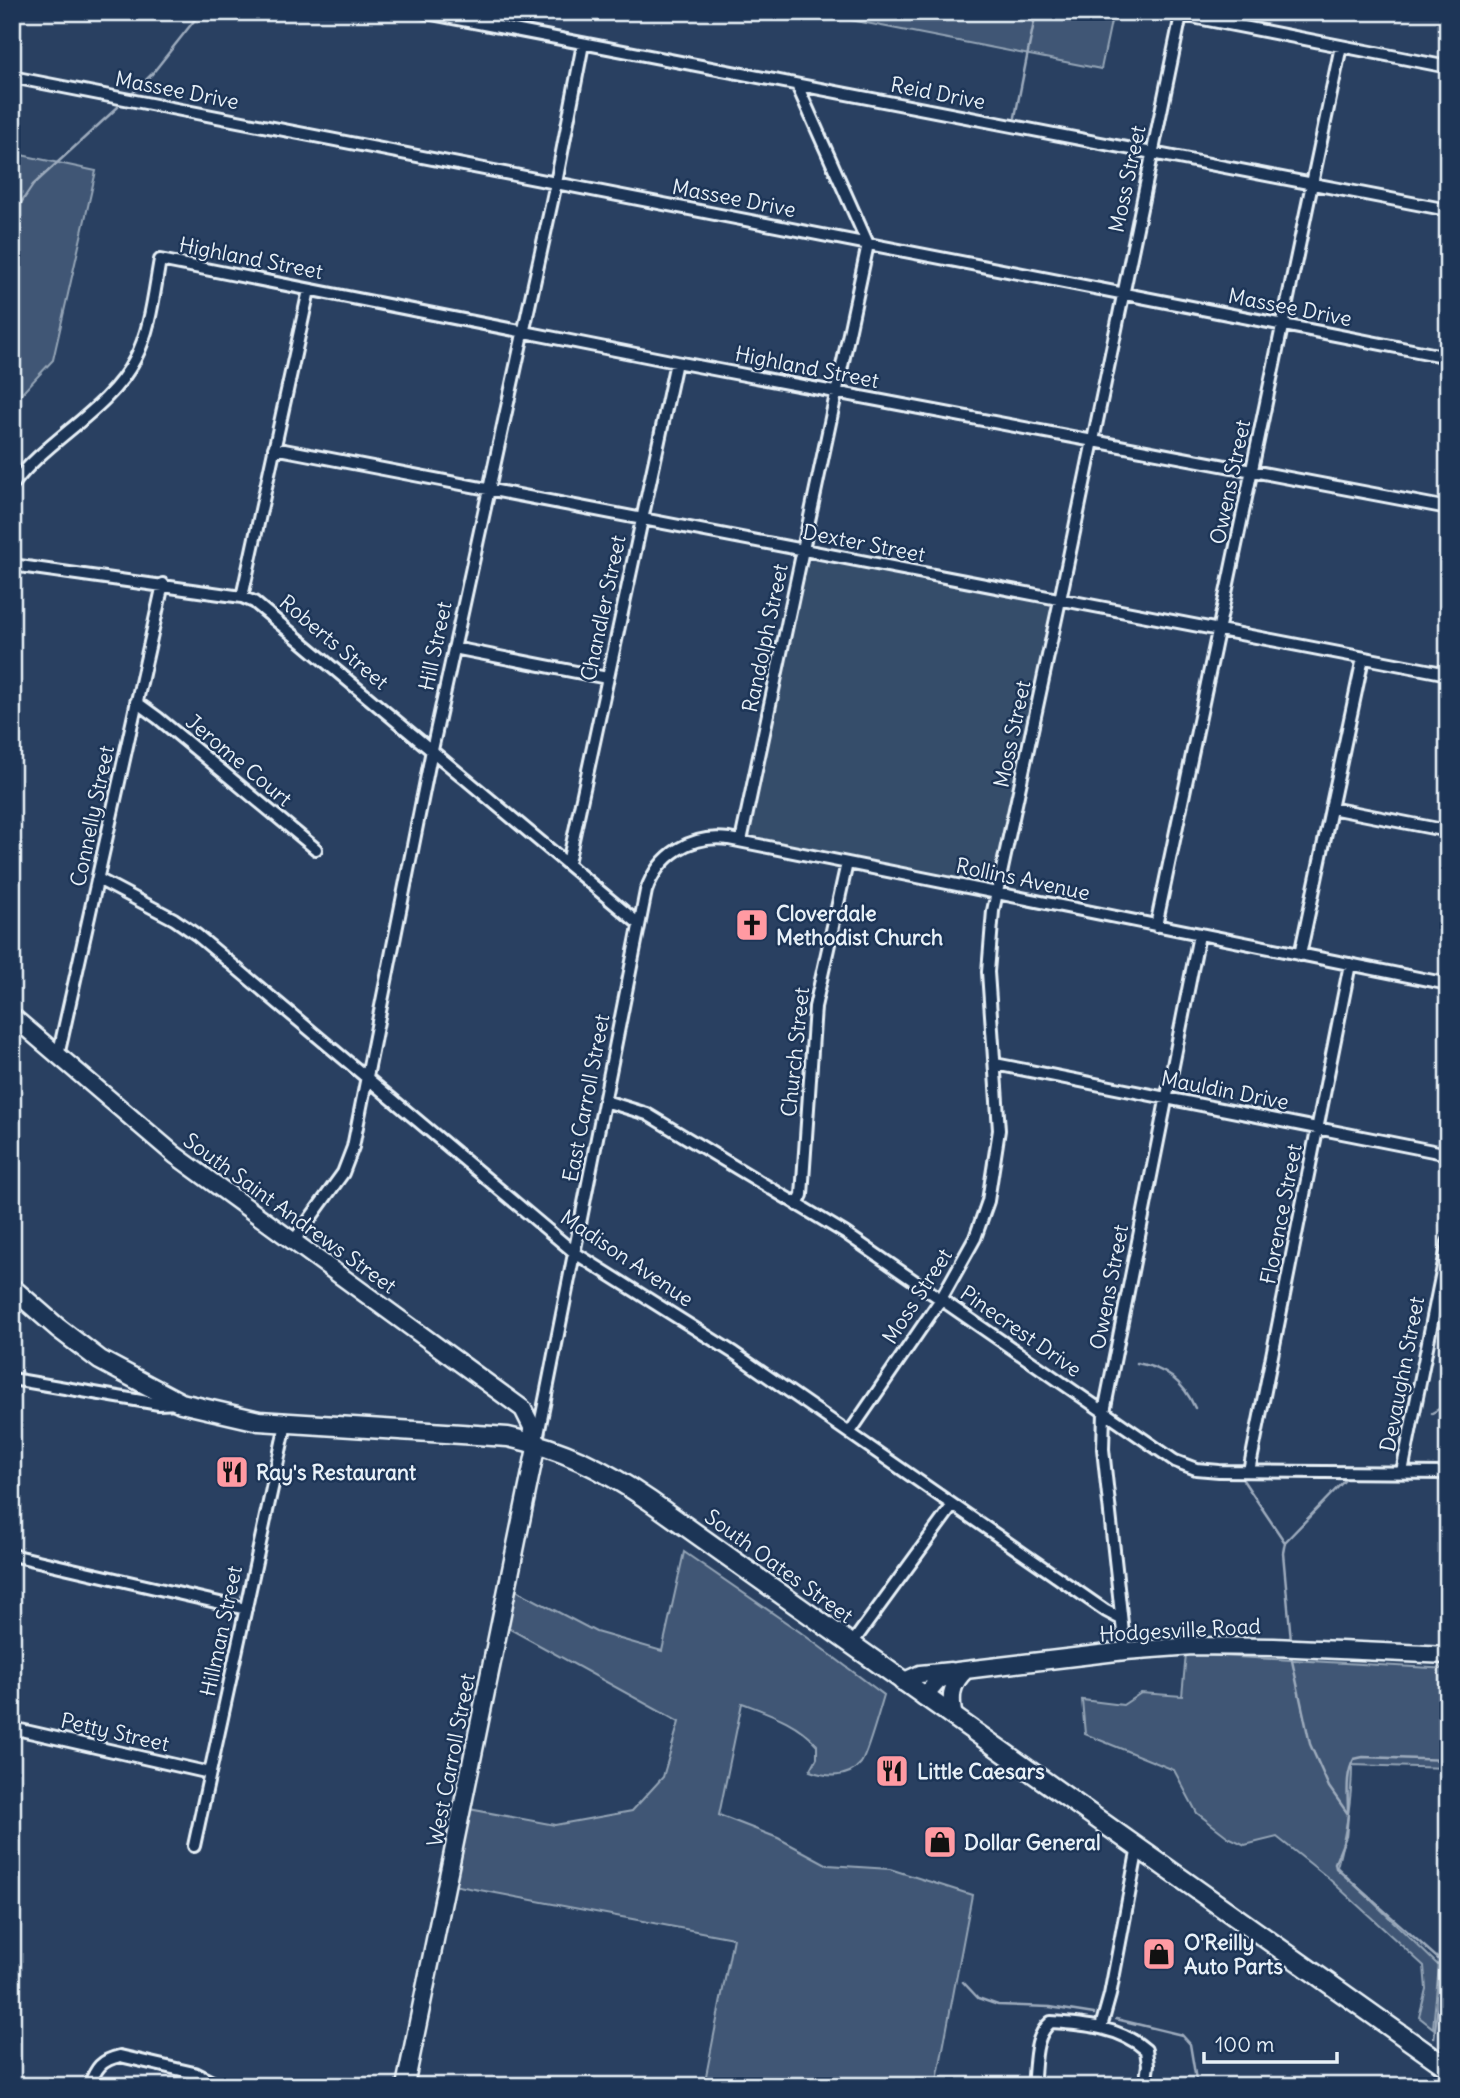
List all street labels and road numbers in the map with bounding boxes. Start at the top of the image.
street label: Massee Drive [113,65,241,115]
street label: Reid Drive [888,71,988,115]
street label: Moss Street [1102,123,1152,235]
street label: Massee Drive [670,173,798,223]
street label: Highland Street [177,231,325,285]
street label: Massee Drive [1226,282,1354,332]
street label: Highland Street [733,340,881,394]
street label: Owens Street [1204,417,1256,547]
street label: Dexter Street [800,518,928,568]
street label: Chandler Street [574,533,632,683]
street label: Randolph Street [736,561,794,715]
street label: Roberts Street [274,589,394,695]
street label: Hill Street [412,599,458,693]
street label: Moss Street [987,678,1037,790]
street label: Jerome Court [180,708,298,812]
street label: Connelly Street [64,743,120,889]
street label: Rollins Avenue [954,852,1092,906]
street label: Church Street [775,986,815,1118]
street label: East Carroll Street [556,1012,616,1184]
street label: Mauldin Drive [1159,1064,1291,1116]
street label: South Saint Andrews Street [178,1127,402,1299]
street label: Florence Street [1254,1141,1308,1287]
street label: Madison Avenue [555,1204,699,1312]
street label: Owens Street [1084,1222,1134,1352]
street label: Moss Street [876,1243,958,1349]
street label: Pinecrest Drive [955,1279,1087,1383]
street label: Devaughn Street [1374,1294,1430,1454]
street label: South Oates Street [699,1503,859,1629]
street label: Hillman Street [194,1563,248,1699]
street label: Hodgesville Road [1099,1612,1261,1648]
street label: West Carroll Street [421,1671,481,1849]
street label: Petty Street [58,1706,172,1758]

